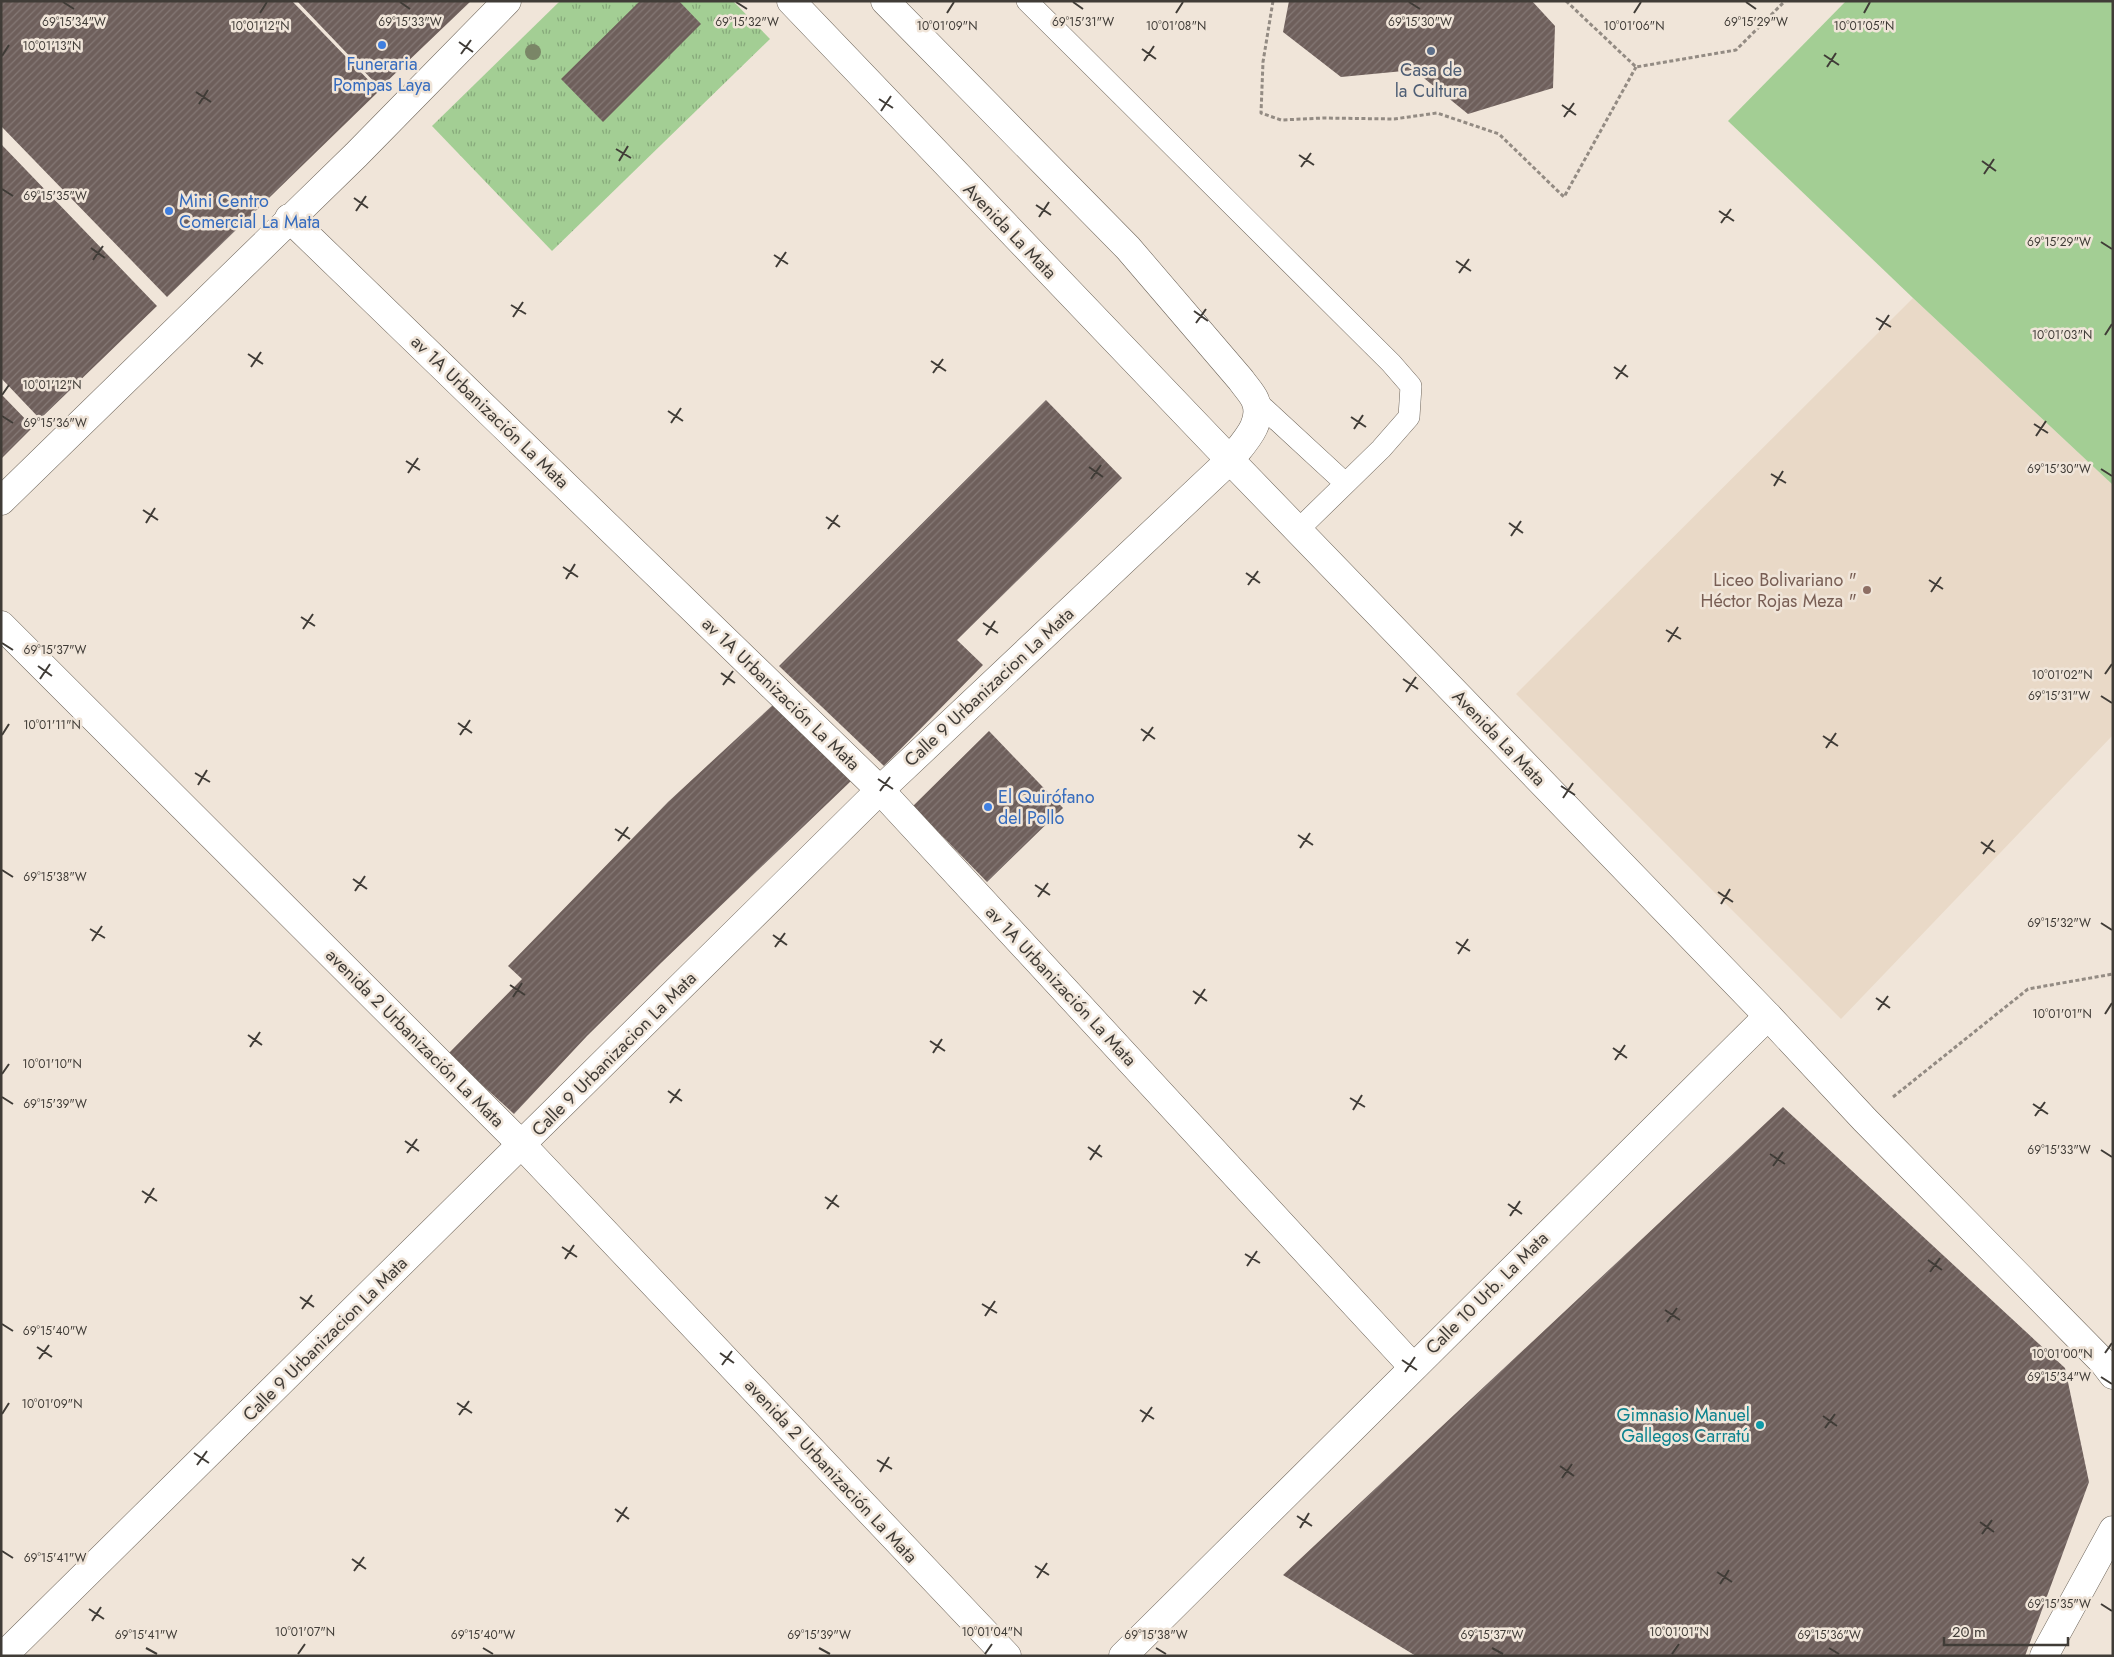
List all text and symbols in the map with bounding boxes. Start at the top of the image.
text: 69°15'34"W [42,13,106,31]
text: 69°15'33"W [378,13,442,31]
text: 69°15'32"W [715,13,779,31]
text: 69°15'31"W [1052,13,1114,31]
text: 69°15'30"W [1388,13,1452,31]
text: 69°15'29"W [1724,13,1788,31]
text: 10°01'12"N [230,17,290,35]
text: 10°01'09"N [917,17,977,35]
text: 10°01'08"N [1146,17,1206,35]
text: 10°01'06"N [1604,17,1664,35]
text: 10°01'05"N [1834,17,1894,35]
text: 10°01'13"N [23,37,81,55]
marker: Funeraria Pompas Laya [376,39,388,51]
marker: Casa de la Cultura [1425,45,1437,57]
place label: Funeraria Pompas Laya [333,51,431,98]
place label: Casa de la Cultura [1395,57,1467,104]
street label: Avenida La Mata [957,177,1063,285]
text: 69°15'35"W [23,187,87,205]
place label: Mini Centro Comercial La Mata [179,188,320,235]
marker: Mini Centro Comercial La Mata [163,205,175,217]
text: 69°15'29"W [2027,233,2091,251]
text: 10°01'03"N [2032,326,2092,344]
street label: av 1A Urbanización La Mata [405,329,575,495]
text: 10°01'12"N [22,376,82,394]
text: 69°15'36"W [23,414,87,432]
text: 69°15'30"W [2027,460,2091,478]
place label: Liceo Bolivariano " Héctor Rojas Meza " [1701,567,1857,614]
marker: Liceo Bolivariano " Héctor Rojas Meza " [1861,584,1873,596]
street label: Calle 9 Urbanizacion La Mata [898,601,1080,773]
street label: av 1A Urbanización La Mata [696,611,866,777]
text: 69°15'37"W [24,641,87,659]
text: 10°01'02"N [2032,666,2092,684]
street label: Avenida La Mata [1446,684,1552,792]
text: 69°15'31"W [2028,687,2090,705]
text: 10°01'11"N [23,716,81,734]
place label: El Quirófano del Pollo [998,784,1095,831]
marker: El Quirófano del Pollo [982,801,994,813]
text: 69°15'38"W [23,868,87,886]
street label: av 1A Urbanización La Mata [980,900,1142,1072]
text: 69°15'32"W [2027,914,2091,932]
street label: avenida 2 Urbanización La Mata [320,943,510,1133]
street label: Calle 9 Urbanizacion La Mata [526,966,702,1142]
text: 10°01'01"N [2032,1005,2092,1023]
text: 10°01'10"N [22,1055,82,1073]
text: 69°15'39"W [23,1095,87,1113]
text: 69°15'33"W [2027,1141,2091,1159]
street label: Calle 10 Urb. La Mata [1420,1226,1554,1360]
street label: Calle 9 Urbanizacion La Mata [237,1251,413,1427]
text: 69°15'40"W [23,1322,87,1340]
text: 10°01'00"N [2031,1345,2093,1363]
text: 69°15'34"W [2027,1368,2091,1386]
street label: avenida 2 Urbanización La Mata [739,1373,923,1569]
text: 10°01'09"N [22,1395,82,1413]
place label: Gimnasio Manuel Gallegos Carratú [1617,1402,1750,1449]
marker: Gimnasio Manuel Gallegos Carratú [1754,1419,1766,1431]
text: 69°15'41"W [24,1549,86,1567]
text: 69°15'35"W [2027,1595,2091,1613]
scale bar [1944,1614,2068,1646]
text: 20 m [1952,1621,1986,1643]
text: 10°01'07"N [275,1623,335,1641]
text: 10°01'04"N [961,1623,1023,1641]
text: 10°01'01"N [1649,1623,1709,1641]
text: 69°15'41"W [115,1626,177,1644]
text: 69°15'40"W [451,1626,515,1644]
text: 69°15'39"W [787,1626,851,1644]
text: 69°15'38"W [1124,1626,1188,1644]
text: 69°15'37"W [1461,1626,1524,1644]
text: 69°15'36"W [1797,1626,1861,1644]

